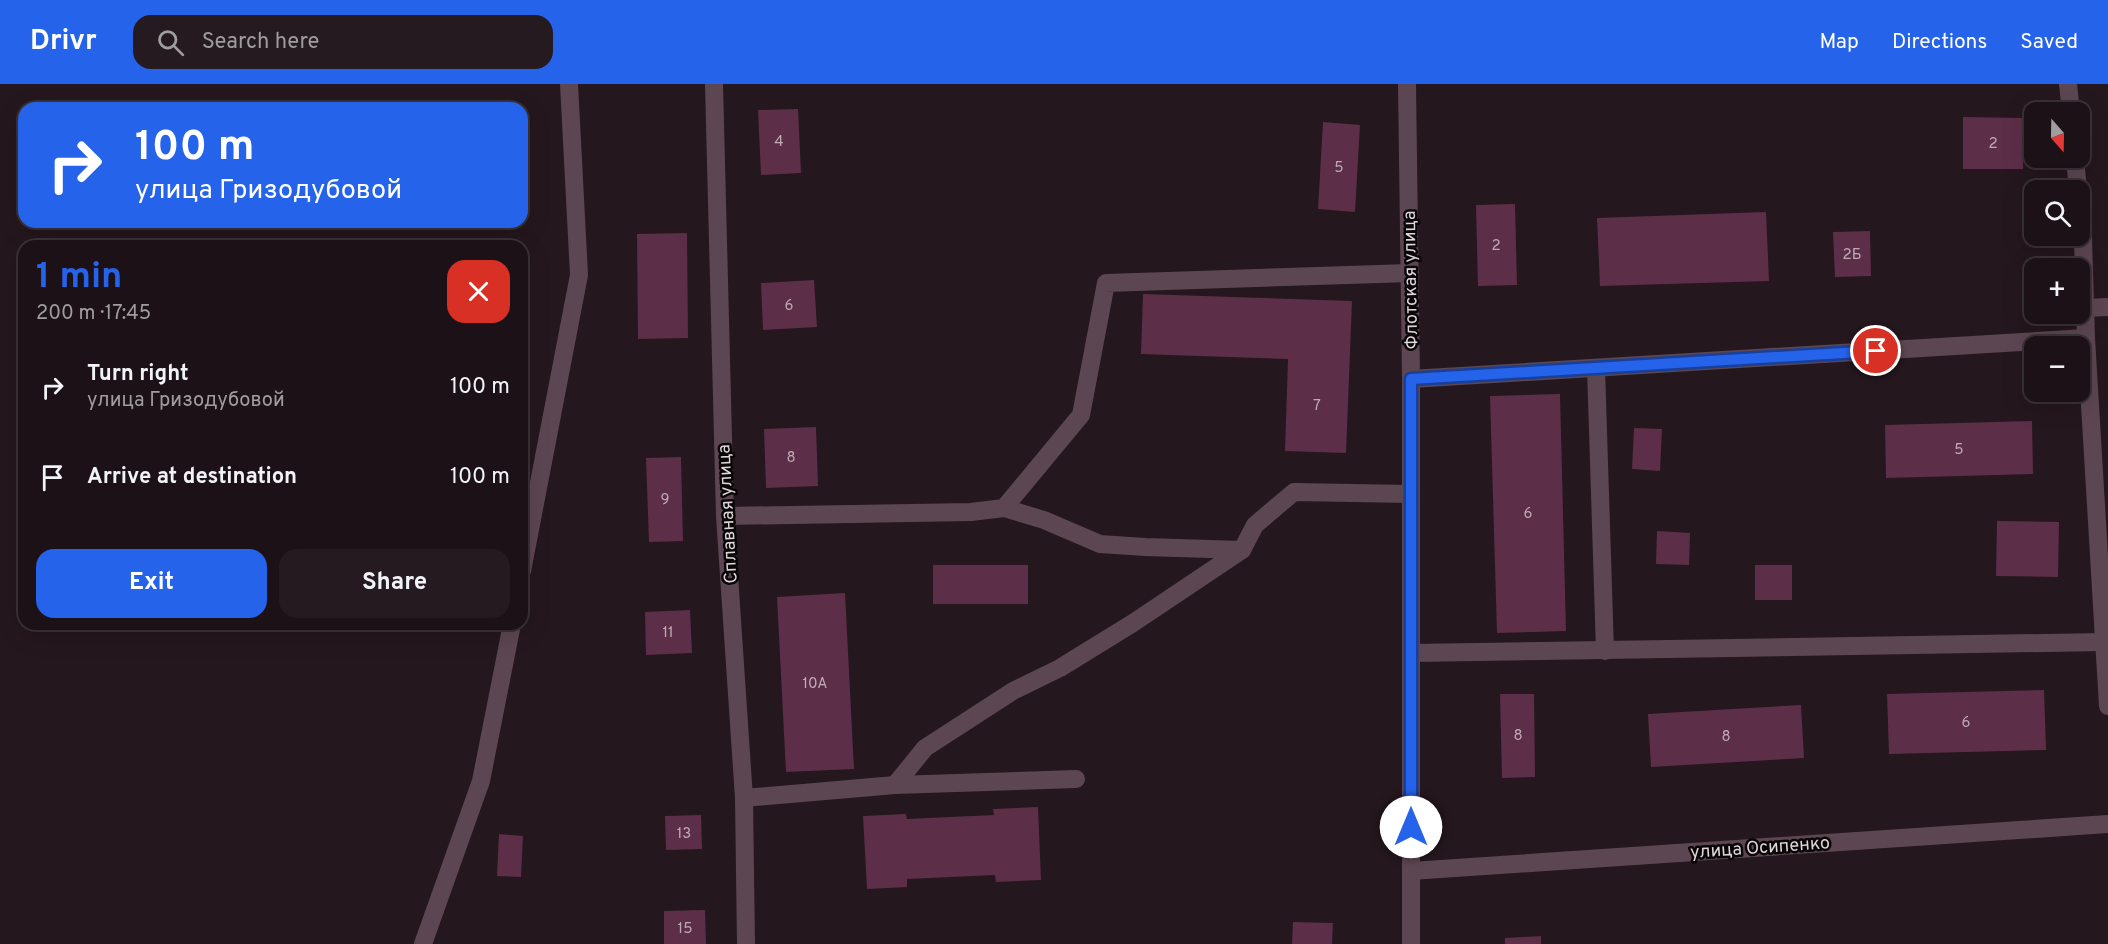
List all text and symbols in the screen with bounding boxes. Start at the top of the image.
search box [133,15,553,69]
text: Drivr [30,24,97,60]
icon: search [154,26,187,59]
text: Search here [202,29,319,56]
text: Map [1819,29,1859,56]
text: Directions [1892,29,1987,56]
text: Saved [2020,29,2078,56]
north arrow [2024,102,2090,168]
map controls [2024,102,2090,402]
text: 100 m [135,122,254,175]
icon: right [36,126,114,204]
house number: 4 [774,133,784,152]
house number: 2 [1988,135,1998,154]
house number: 5 [1334,159,1344,178]
text: улица Гризодубовой [135,174,402,208]
button: search [2024,180,2090,246]
street label: Флотская улица [1399,211,1424,349]
house number: 2 [1491,237,1501,256]
house number: 2Б [1842,246,1862,265]
text: 1 min [36,255,122,301]
button: + [2024,258,2090,324]
button: close [447,260,510,323]
house number: 6 [785,297,794,316]
text: 200 m · 17:45 [36,301,151,327]
pin [1850,325,1901,376]
icon: arrive [1859,334,1892,367]
button: − [2024,336,2090,402]
text: Turn right [87,361,189,388]
icon: right [36,371,69,404]
text: 100 m [450,374,510,401]
text: улица Гризодубовой [87,388,285,414]
house number: 7 [1313,397,1321,416]
house number: 5 [1954,441,1964,460]
street label: Сплавная улица [713,444,744,584]
house number: 8 [786,449,796,468]
icon: arrive [36,461,69,494]
text: Arrive at destination [87,464,297,491]
text: 100 m [450,464,510,491]
house number: 9 [661,491,669,510]
house number: 6 [1524,505,1533,524]
button: Exit [36,549,267,618]
button: Share [279,549,510,618]
house number: 11 [662,624,674,643]
house number: 10А [803,675,827,694]
house number: 6 [1962,714,1971,733]
house number: 8 [1513,727,1523,746]
house number: 8 [1721,728,1731,747]
position arrow [1379,795,1443,859]
house number: 13 [677,825,691,844]
street label: улица Осипенко [1689,832,1831,865]
house number: 15 [678,920,692,939]

